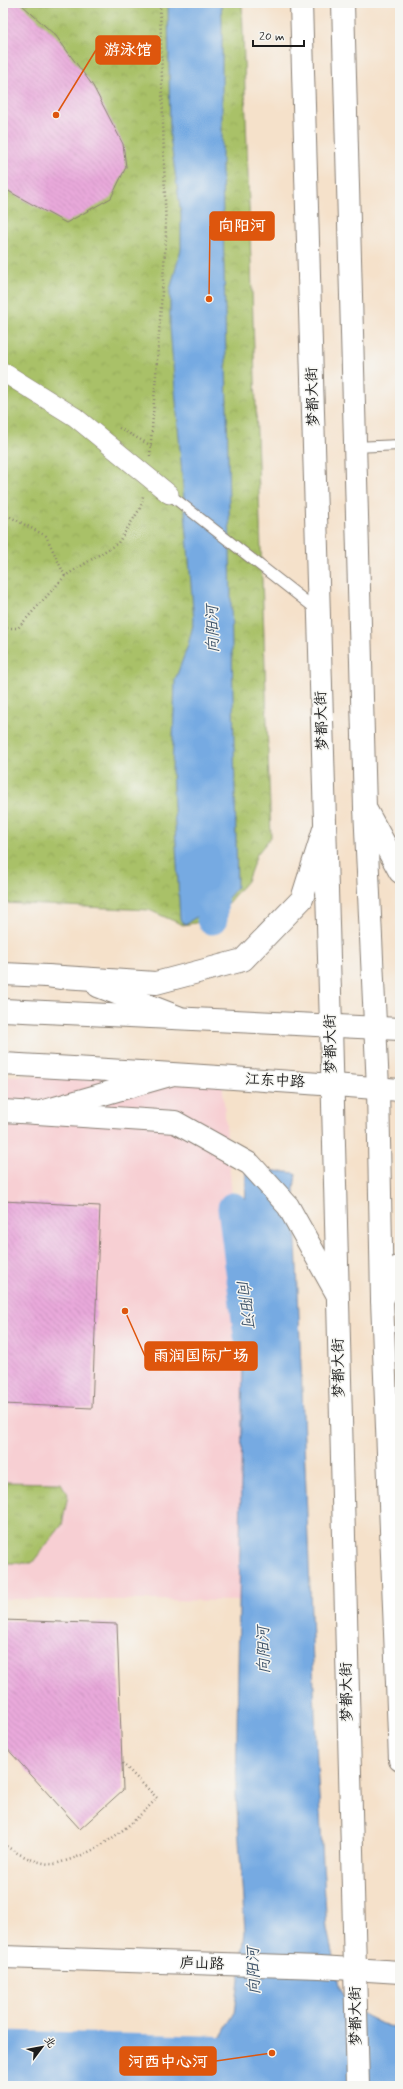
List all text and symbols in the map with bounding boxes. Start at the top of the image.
scale bar [253,22,304,48]
text: 20 m [259,29,285,45]
callout: 游泳馆 [96,36,160,64]
text: 游泳馆 [104,40,152,61]
callout: 向阳河 [210,212,274,240]
text: 向阳河 [218,216,266,237]
street label: 梦都大街 [302,367,324,427]
water label: 向阳河 [202,602,224,653]
street label: 梦都大街 [311,691,333,751]
street label: 梦都大街 [320,1014,342,1074]
street label: 江东中路 [245,1069,305,1093]
water label: 向阳河 [232,1278,259,1331]
street label: 梦都大街 [328,1338,350,1398]
callout: 雨润国际广场 [145,1342,257,1370]
text: 雨润国际广场 [153,1346,249,1367]
water label: 向阳河 [253,1623,275,1674]
street label: 梦都大街 [336,1662,358,1722]
water label: 向阳河 [243,1944,265,1995]
street label: 庐山路 [179,1953,225,1975]
street label: 梦都大街 [345,1986,367,2046]
north arrow [22,2027,62,2067]
text: 北 [41,2034,58,2051]
callout: 河西中心河 [120,2047,216,2075]
text: 河西中心河 [128,2052,208,2073]

